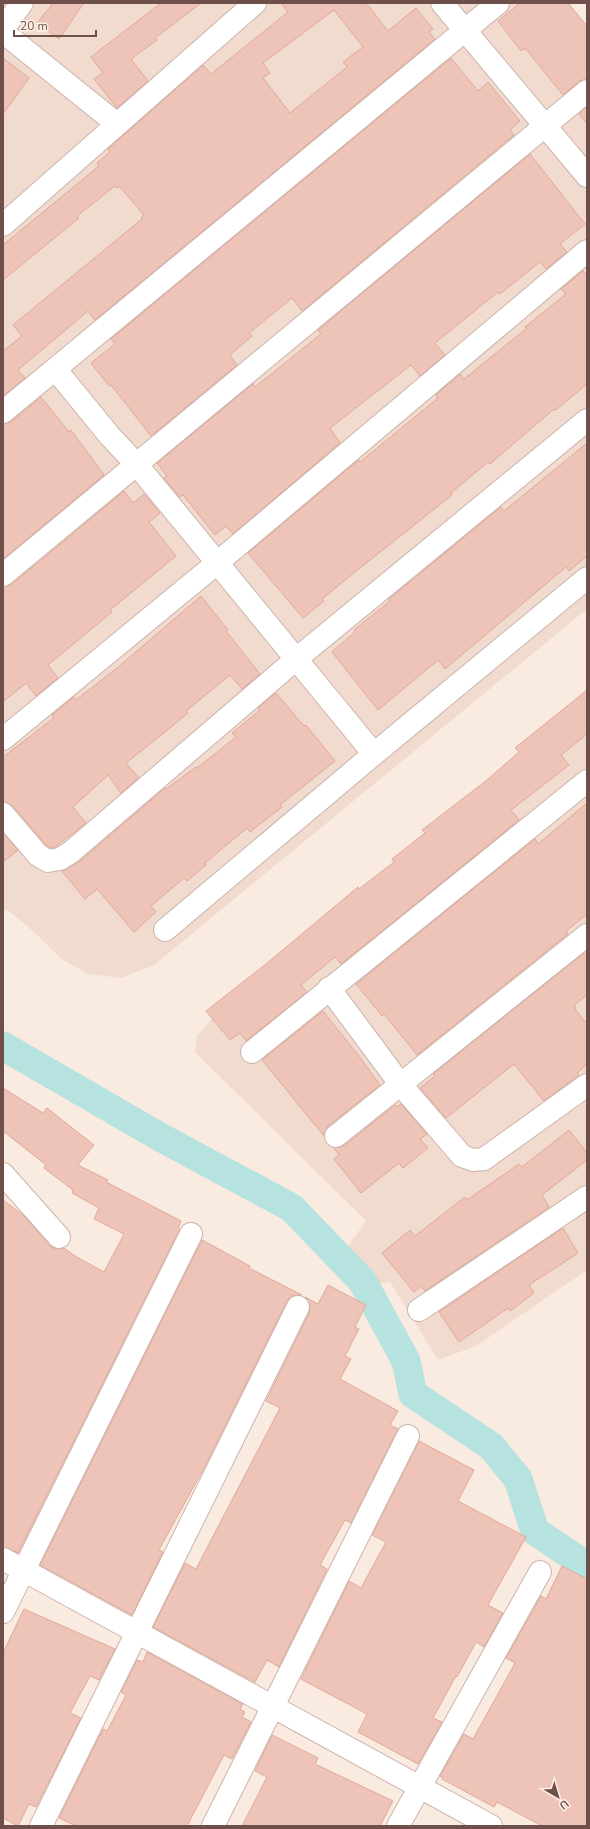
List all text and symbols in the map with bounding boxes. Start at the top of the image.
scale bar [14,12,96,38]
text: 20 m [20,18,48,34]
north arrow [538,1777,578,1817]
text: U [556,1796,572,1813]

